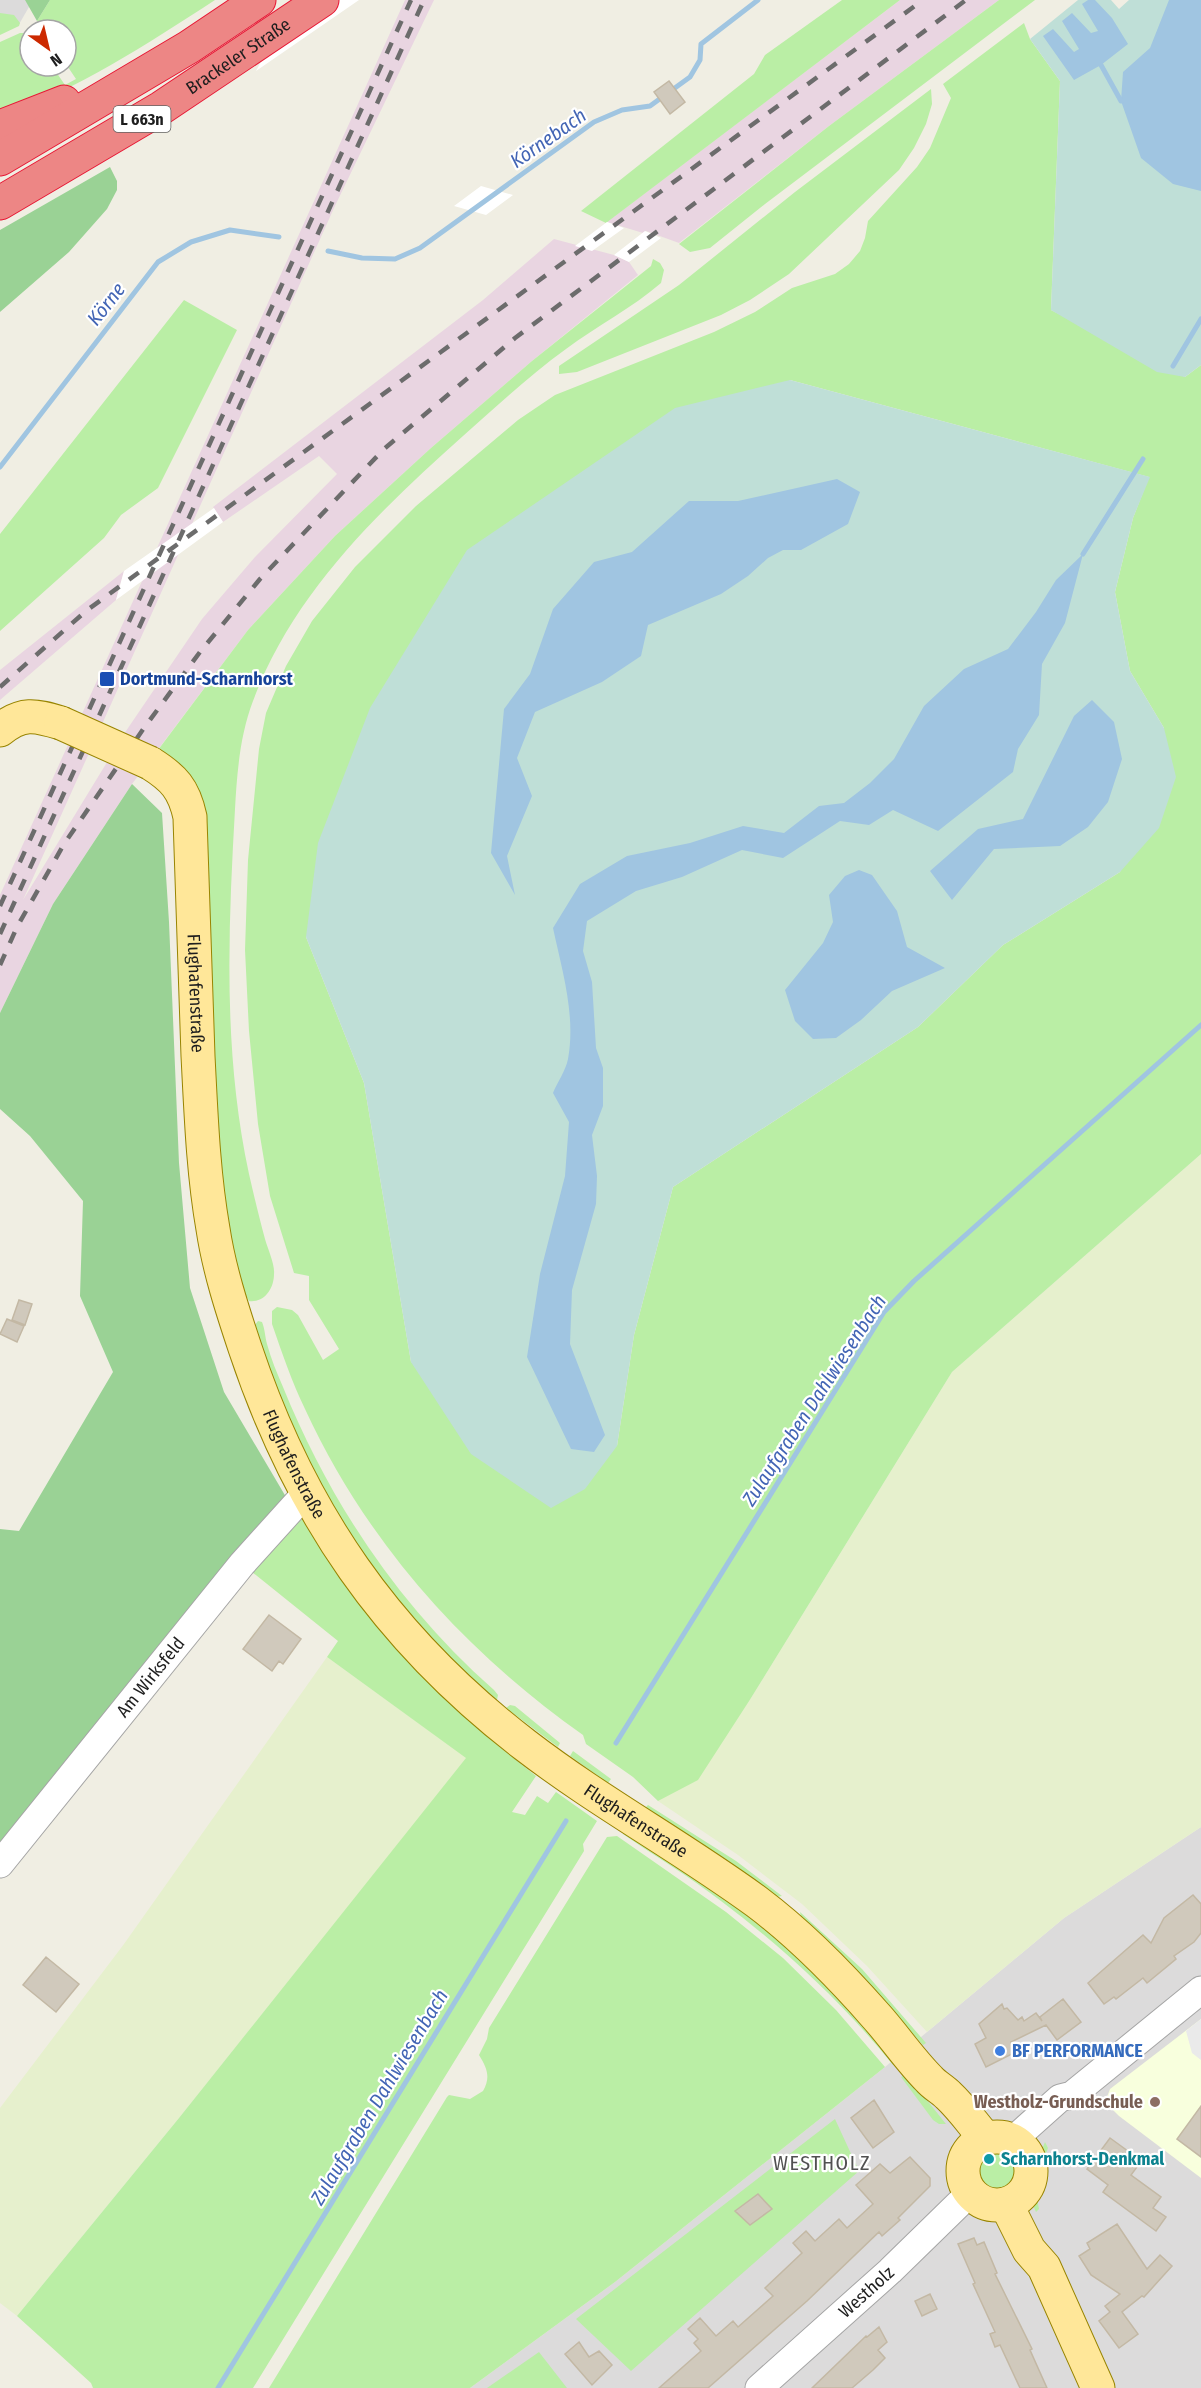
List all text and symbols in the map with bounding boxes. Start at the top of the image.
street label: Brackeler Straße [182,13,295,99]
north arrow [18,18,78,78]
text: N [47,49,65,71]
water label: Körnebach [505,103,591,173]
road number: L 663n [114,106,170,132]
water label: Körne [82,277,130,330]
place label: Dortmund-Scharnhorst [120,668,294,690]
marker: Dortmund-Scharnhorst [98,670,116,688]
street label: Flughafenstraße [183,933,209,1053]
water label: Zulaufgraben Dahlwiesenbach [736,1290,891,1511]
street label: Flughafenstraße [258,1406,330,1523]
street label: Am Wirksfeld [112,1633,190,1722]
street label: Flughafenstraße [580,1779,692,1863]
water label: Zulaufgraben Dahlwiesenbach [305,1985,453,2210]
place label: BF PERFORMANCE [1012,2040,1143,2062]
marker: BF PERFORMANCE [993,2044,1007,2058]
place label: Westholz-Grundschule [974,2091,1143,2113]
marker: Westholz-Grundschule [1148,2095,1162,2109]
place label: Scharnhorst-Denkmal [1001,2148,1164,2170]
district label: WESTHOLZ [773,2151,871,2175]
marker: Scharnhorst-Denkmal [982,2152,996,2166]
street label: Westholz [834,2262,899,2323]

